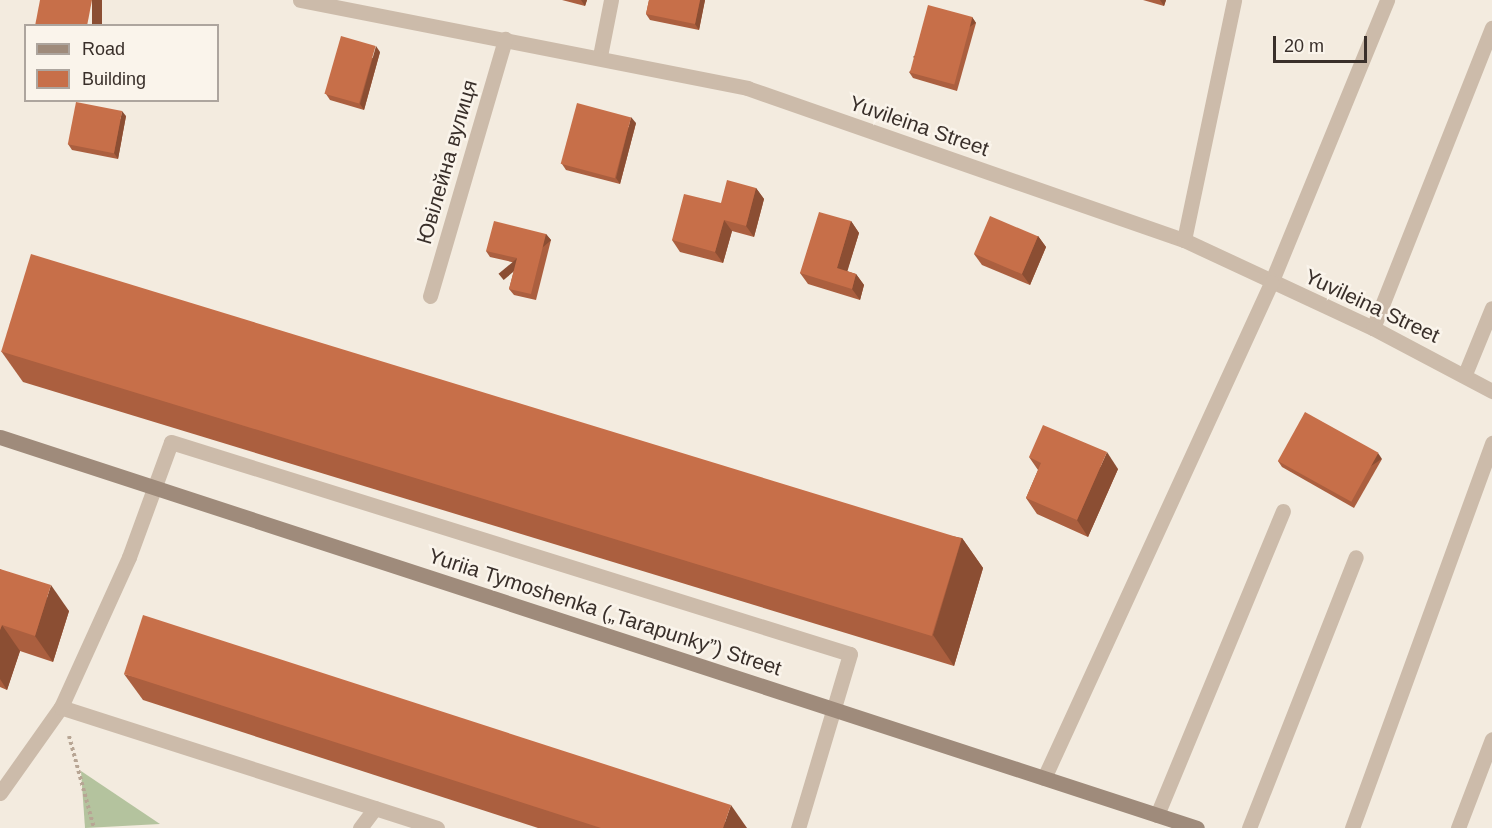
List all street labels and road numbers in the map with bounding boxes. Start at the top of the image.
street label: Ювілейна вулиця [411,77,483,247]
street label: Yuvileina Street [846,90,992,162]
street label: Yuvileina Street [1301,264,1443,348]
street label: Yuriia Tymoshenka („Tarapunky”) Street [425,543,785,681]

